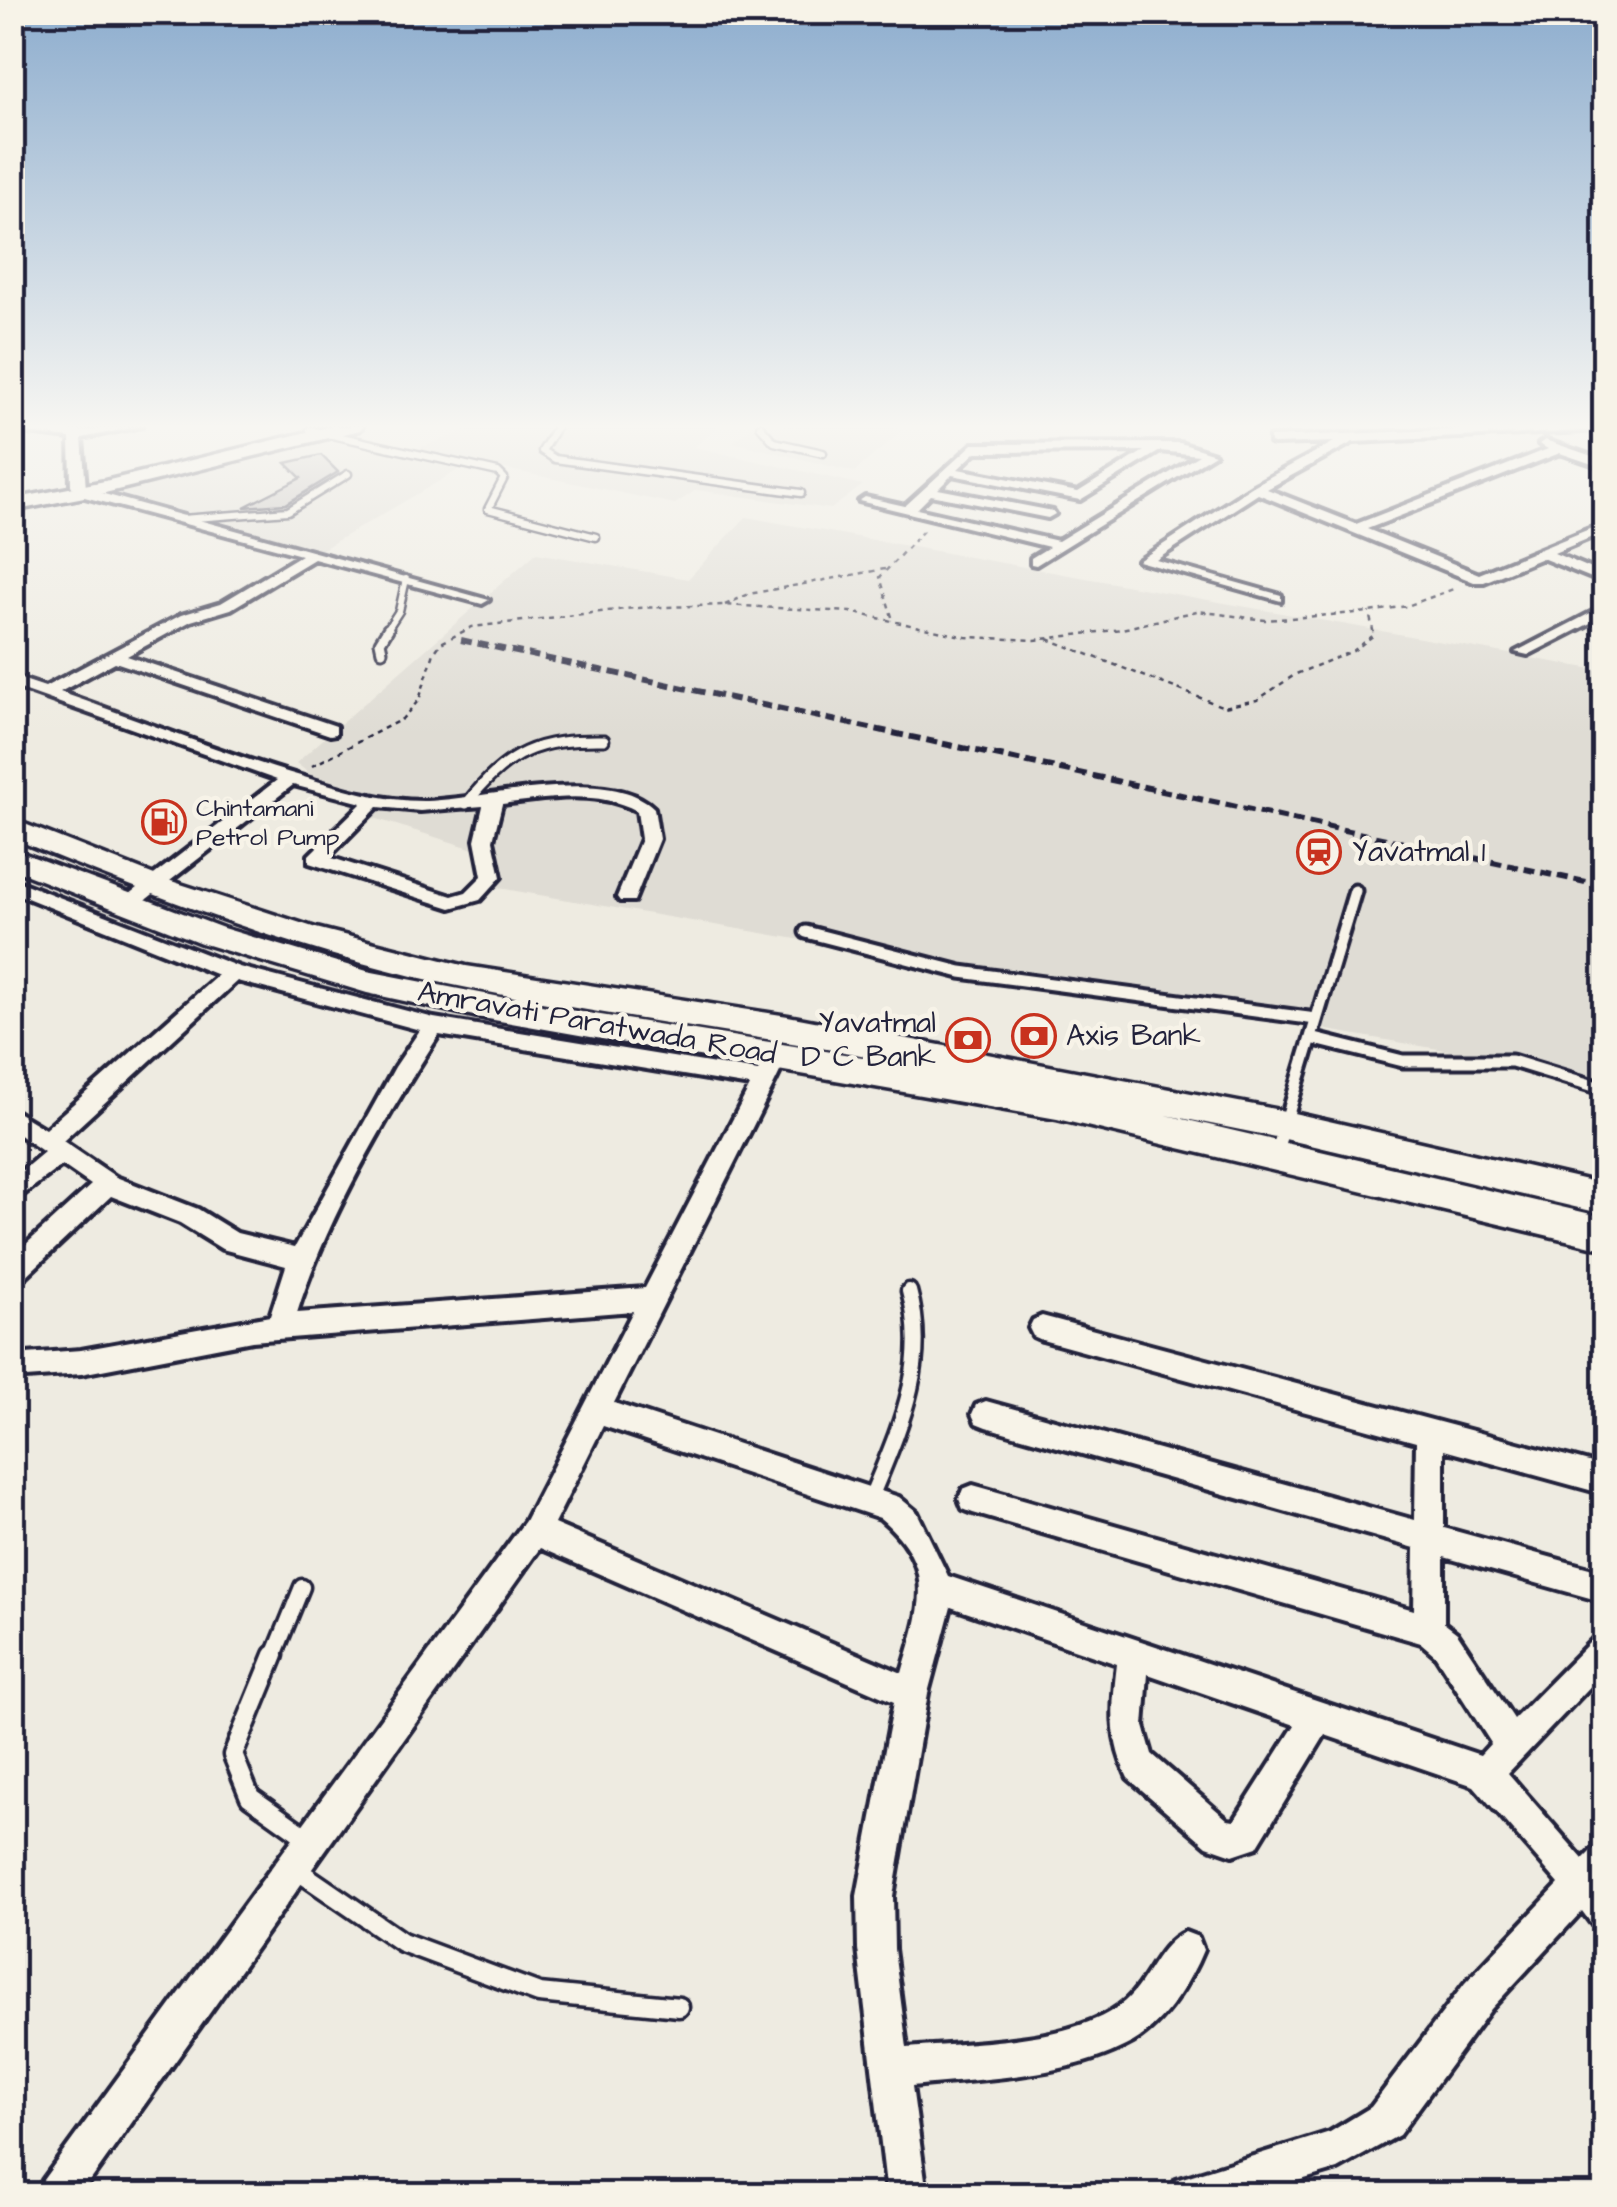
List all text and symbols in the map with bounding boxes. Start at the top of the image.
place label: Chintamani Petrol Pump [196,791,339,855]
fuel station icon: Chintamani Petrol Pump [141,799,187,845]
station icon: Yavatmal 1 [1296,829,1342,875]
place label: Yavatmal 1 [1352,831,1486,873]
street label: Amravati Paratwada Road [414,971,780,1075]
place label: Yavatmal D C Bank [801,1002,936,1078]
bank icon: Axis Bank [1011,1013,1057,1059]
place label: Axis Bank [1066,1015,1201,1057]
bank icon: Yavatmal D C Bank [945,1017,991,1063]

